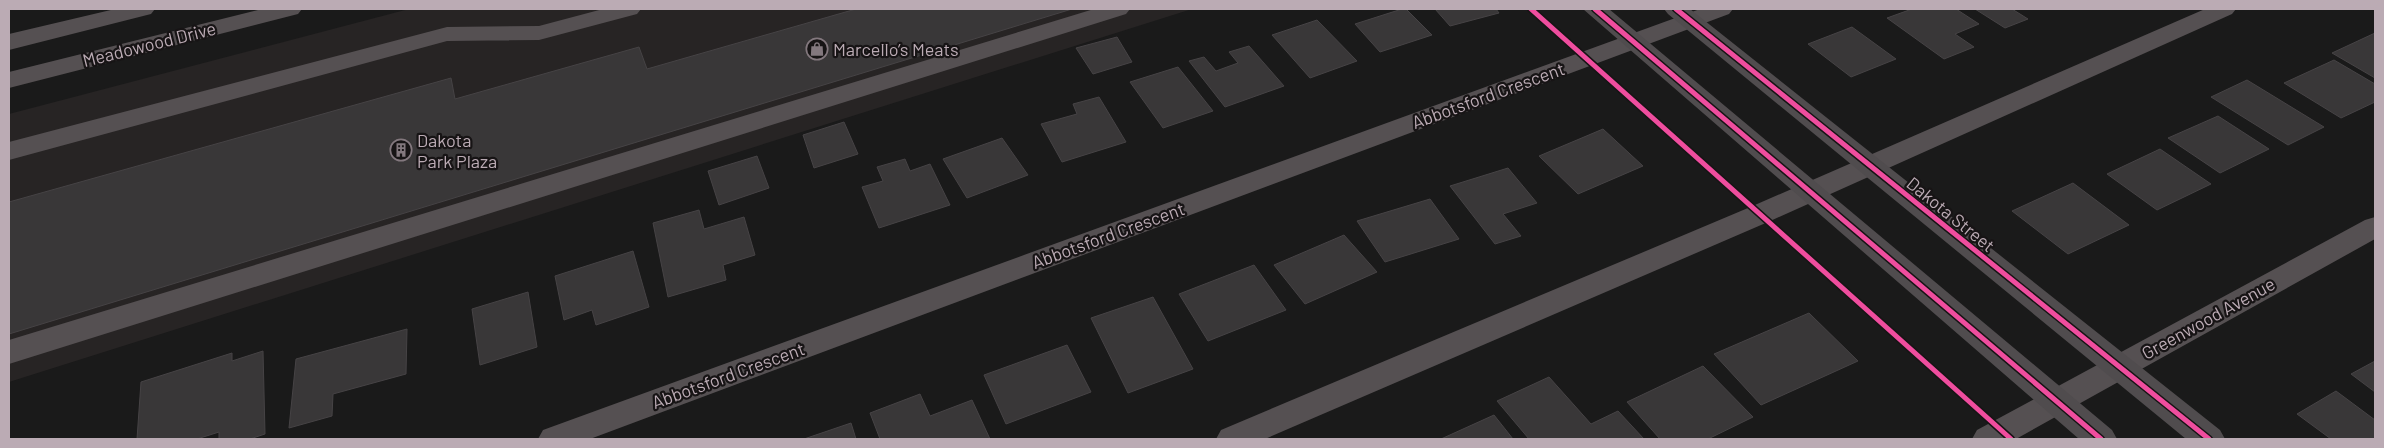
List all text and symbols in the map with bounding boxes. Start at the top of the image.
street label: Meadowood Drive [80,17,218,71]
shop icon: Marcello’s Meats [805,37,829,61]
place label: Marcello’s Meats [833,38,959,60]
street label: Abbotsford Crescent [1408,57,1568,133]
place label: Dakota Park Plaza [417,129,497,172]
building icon: Dakota Park Plaza [389,138,413,162]
street label: Dakota Street [1902,172,2000,256]
street label: Abbotsford Crescent [1028,197,1188,273]
street label: Greenwood Avenue [2137,272,2279,364]
street label: Abbotsford Crescent [648,337,808,413]

